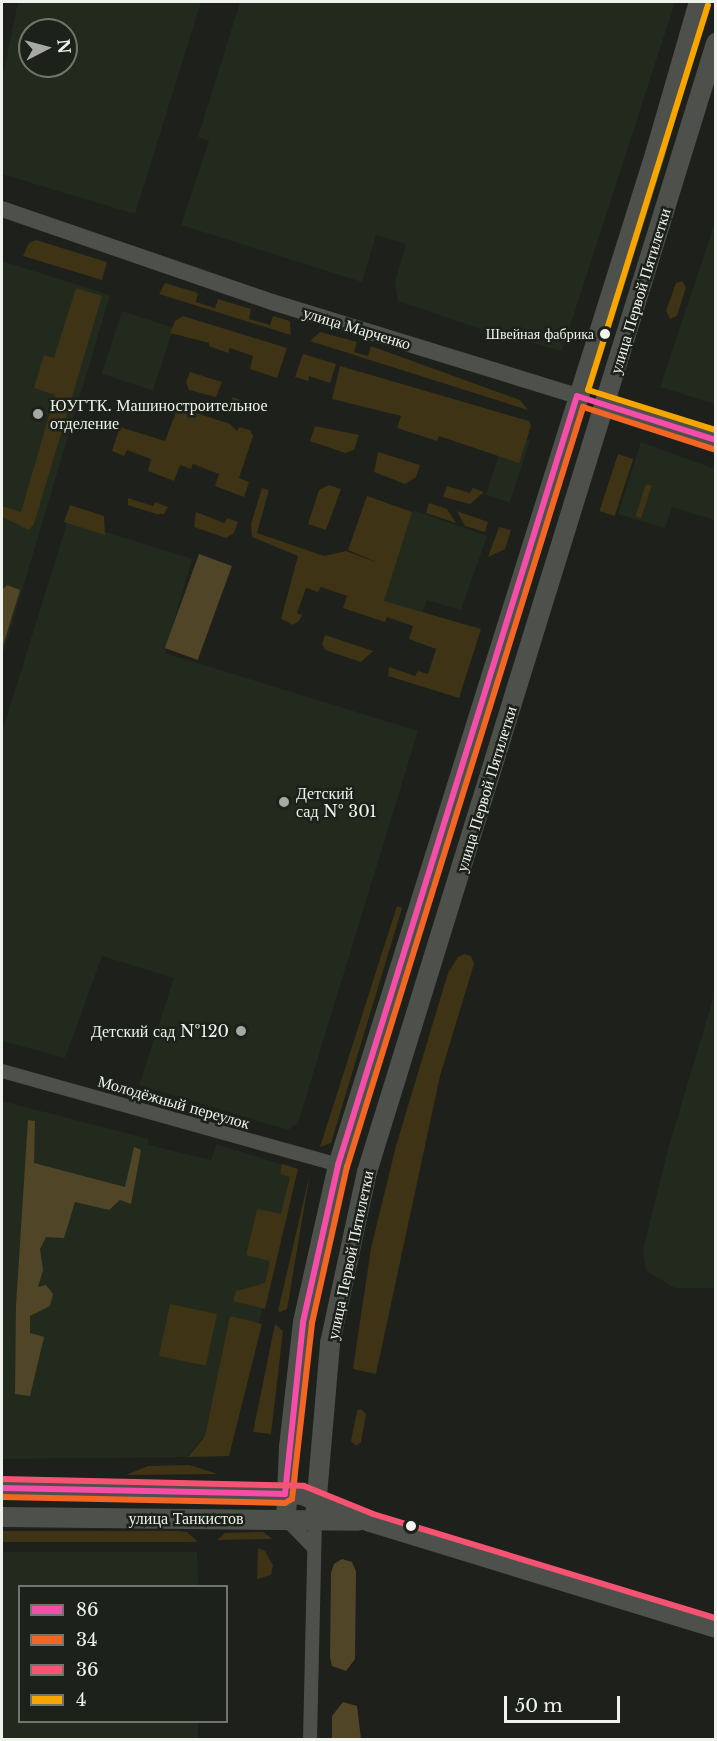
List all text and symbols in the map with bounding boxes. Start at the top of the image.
north arrow [18,18,78,78]
text: N [53,38,75,55]
street label: улица Первой Пятилетки [606,206,674,376]
street label: улица Марченко [301,302,413,354]
place label: Швейная фабрика [486,326,594,342]
marker: Швейная фабрика [599,328,611,340]
place label: ЮУГТК. Машиностроительное отделение [50,395,268,433]
marker: ЮУГТК. Машиностроительное отделение [31,407,45,421]
street label: улица Первой Пятилетки [452,704,520,874]
place label: Детский сад № 301 [296,783,377,821]
marker: Детский сад № 301 [277,795,291,809]
place label: Детский сад №120 [91,1021,229,1041]
marker: Детский сад №120 [234,1024,248,1038]
street label: Молодёжный переулок [96,1071,252,1133]
street label: улица Первой Пятилетки [323,1169,377,1341]
street label: улица Танкистов [129,1508,243,1528]
unlabelled marker [405,1520,417,1532]
legend [18,1585,228,1723]
text: 86 [76,1599,98,1621]
text: 34 [76,1629,98,1651]
text: 36 [76,1659,99,1681]
scale bar [507,1684,622,1722]
text: 4 [76,1689,87,1711]
text: 50 m [515,1695,563,1717]

